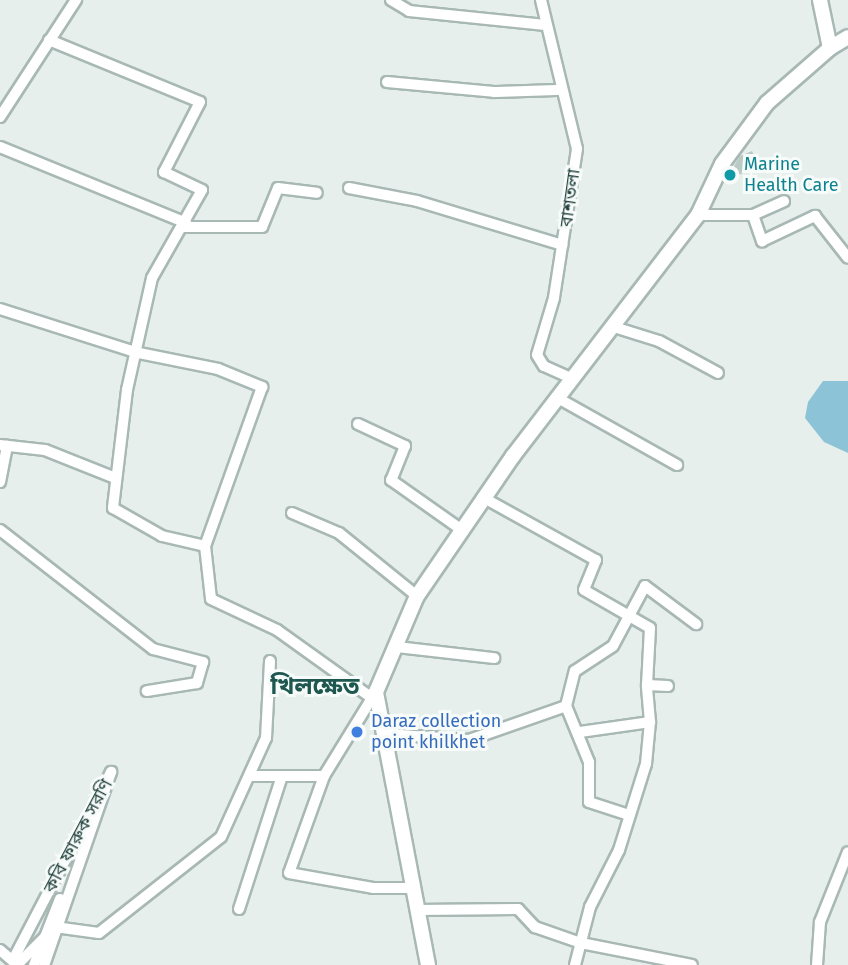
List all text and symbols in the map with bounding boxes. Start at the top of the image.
place label: Marine Health Care [744,154,838,196]
marker: Marine Health Care [722,167,738,183]
street label: বাশতলা [555,168,585,228]
district label: খিলক্ষেত [271,673,359,701]
place label: Daraz collection point khilkhet [371,711,501,754]
marker: Daraz collection point khilkhet [349,724,365,740]
street label: কবি ফারুক সরণি [39,775,117,897]

